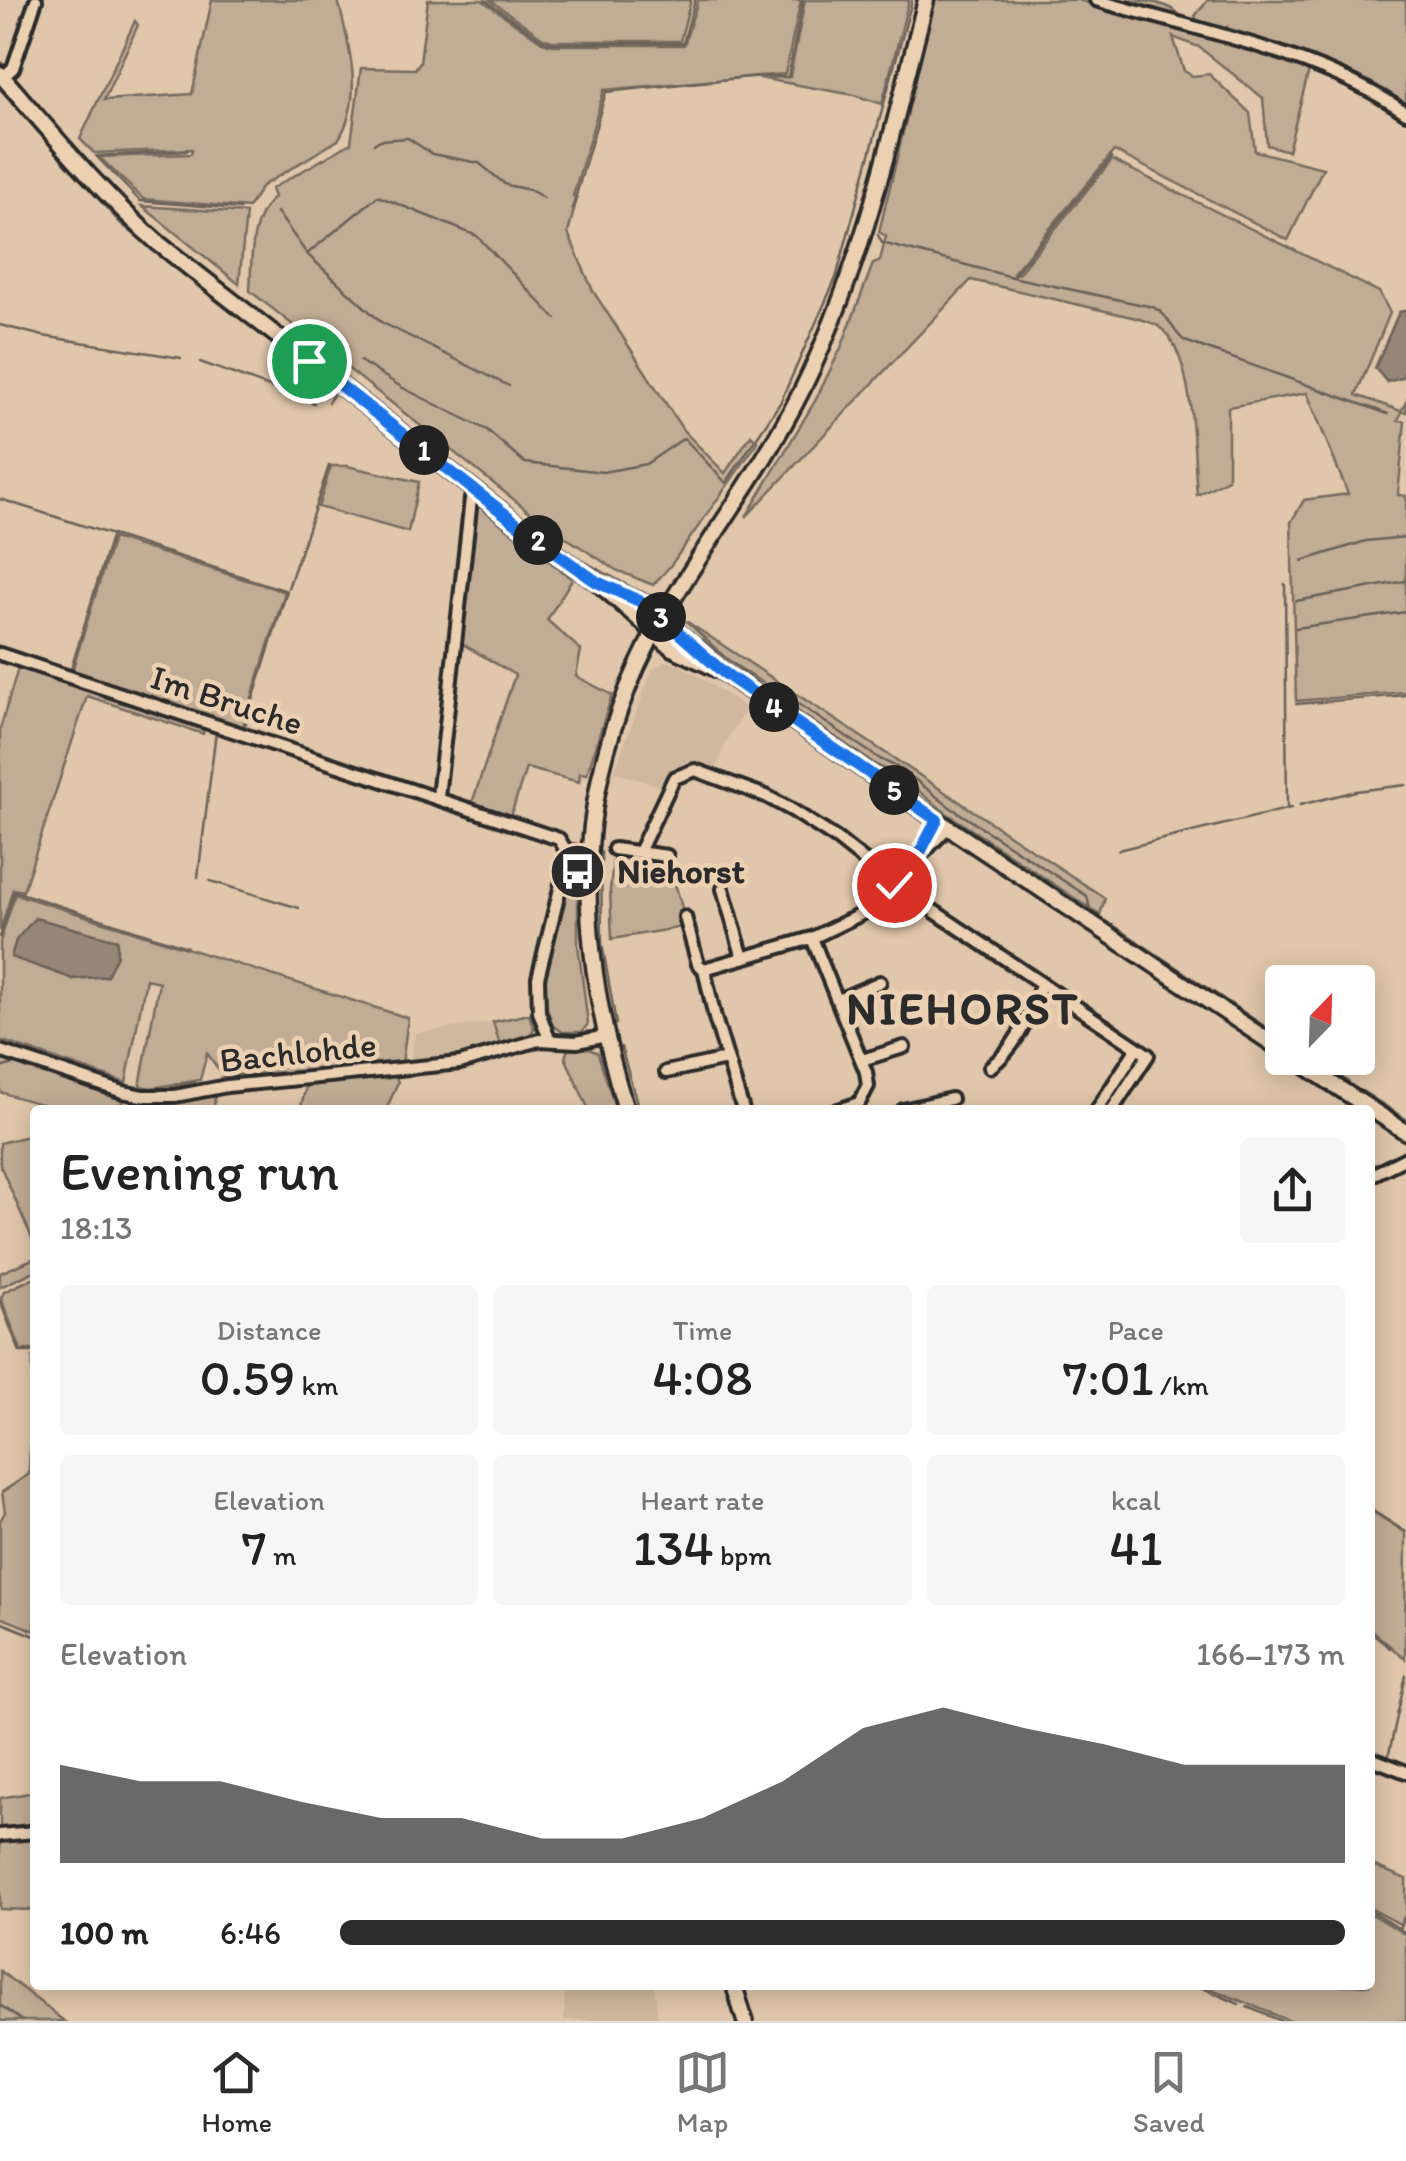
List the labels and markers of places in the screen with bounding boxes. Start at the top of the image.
pin [267,319,352,404]
pin: 1 [399,425,449,475]
pin: 2 [513,515,563,565]
pin: 3 [636,592,686,642]
pin: 4 [749,682,799,732]
pin: 5 [869,765,919,815]
bus stop icon: Niehorst [548,841,608,901]
pin [852,843,937,928]
place label: Niehorst [617,850,745,892]

